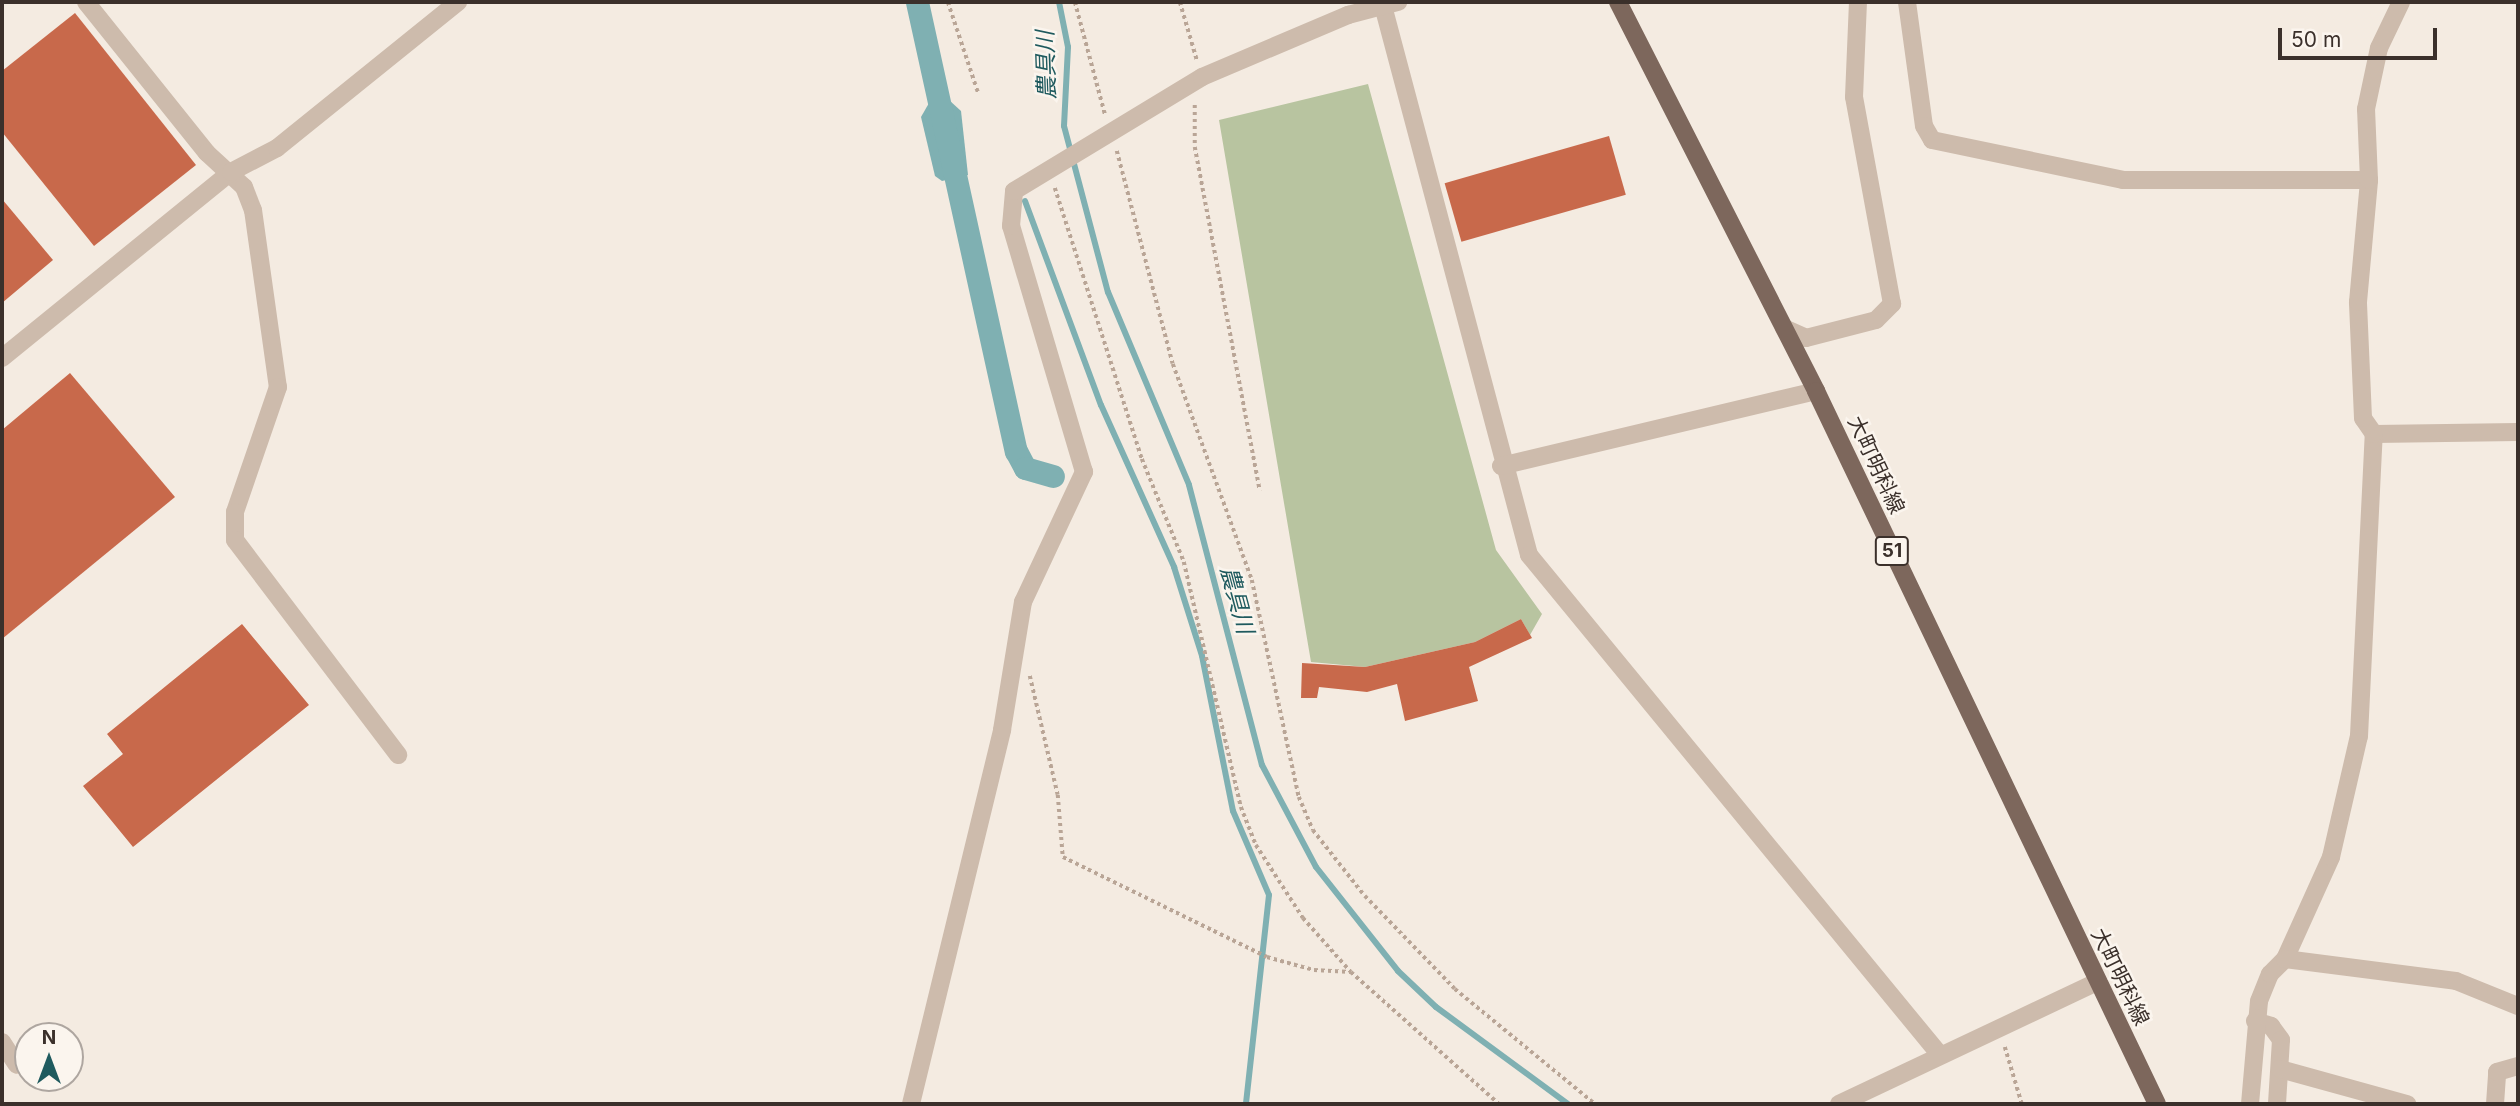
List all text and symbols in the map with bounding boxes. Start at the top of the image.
scale bar [2282,14,2441,58]
text: 50 m [2291,27,2341,52]
water label: 農具川 [1031,30,1061,100]
street label: 大町明科線 [1842,412,1910,518]
road number: 51 [1874,536,1910,566]
water label: 農具川 [1215,563,1259,637]
street label: 大町明科線 [2086,924,2154,1030]
north arrow [14,1022,84,1092]
text: N [42,1026,56,1049]

